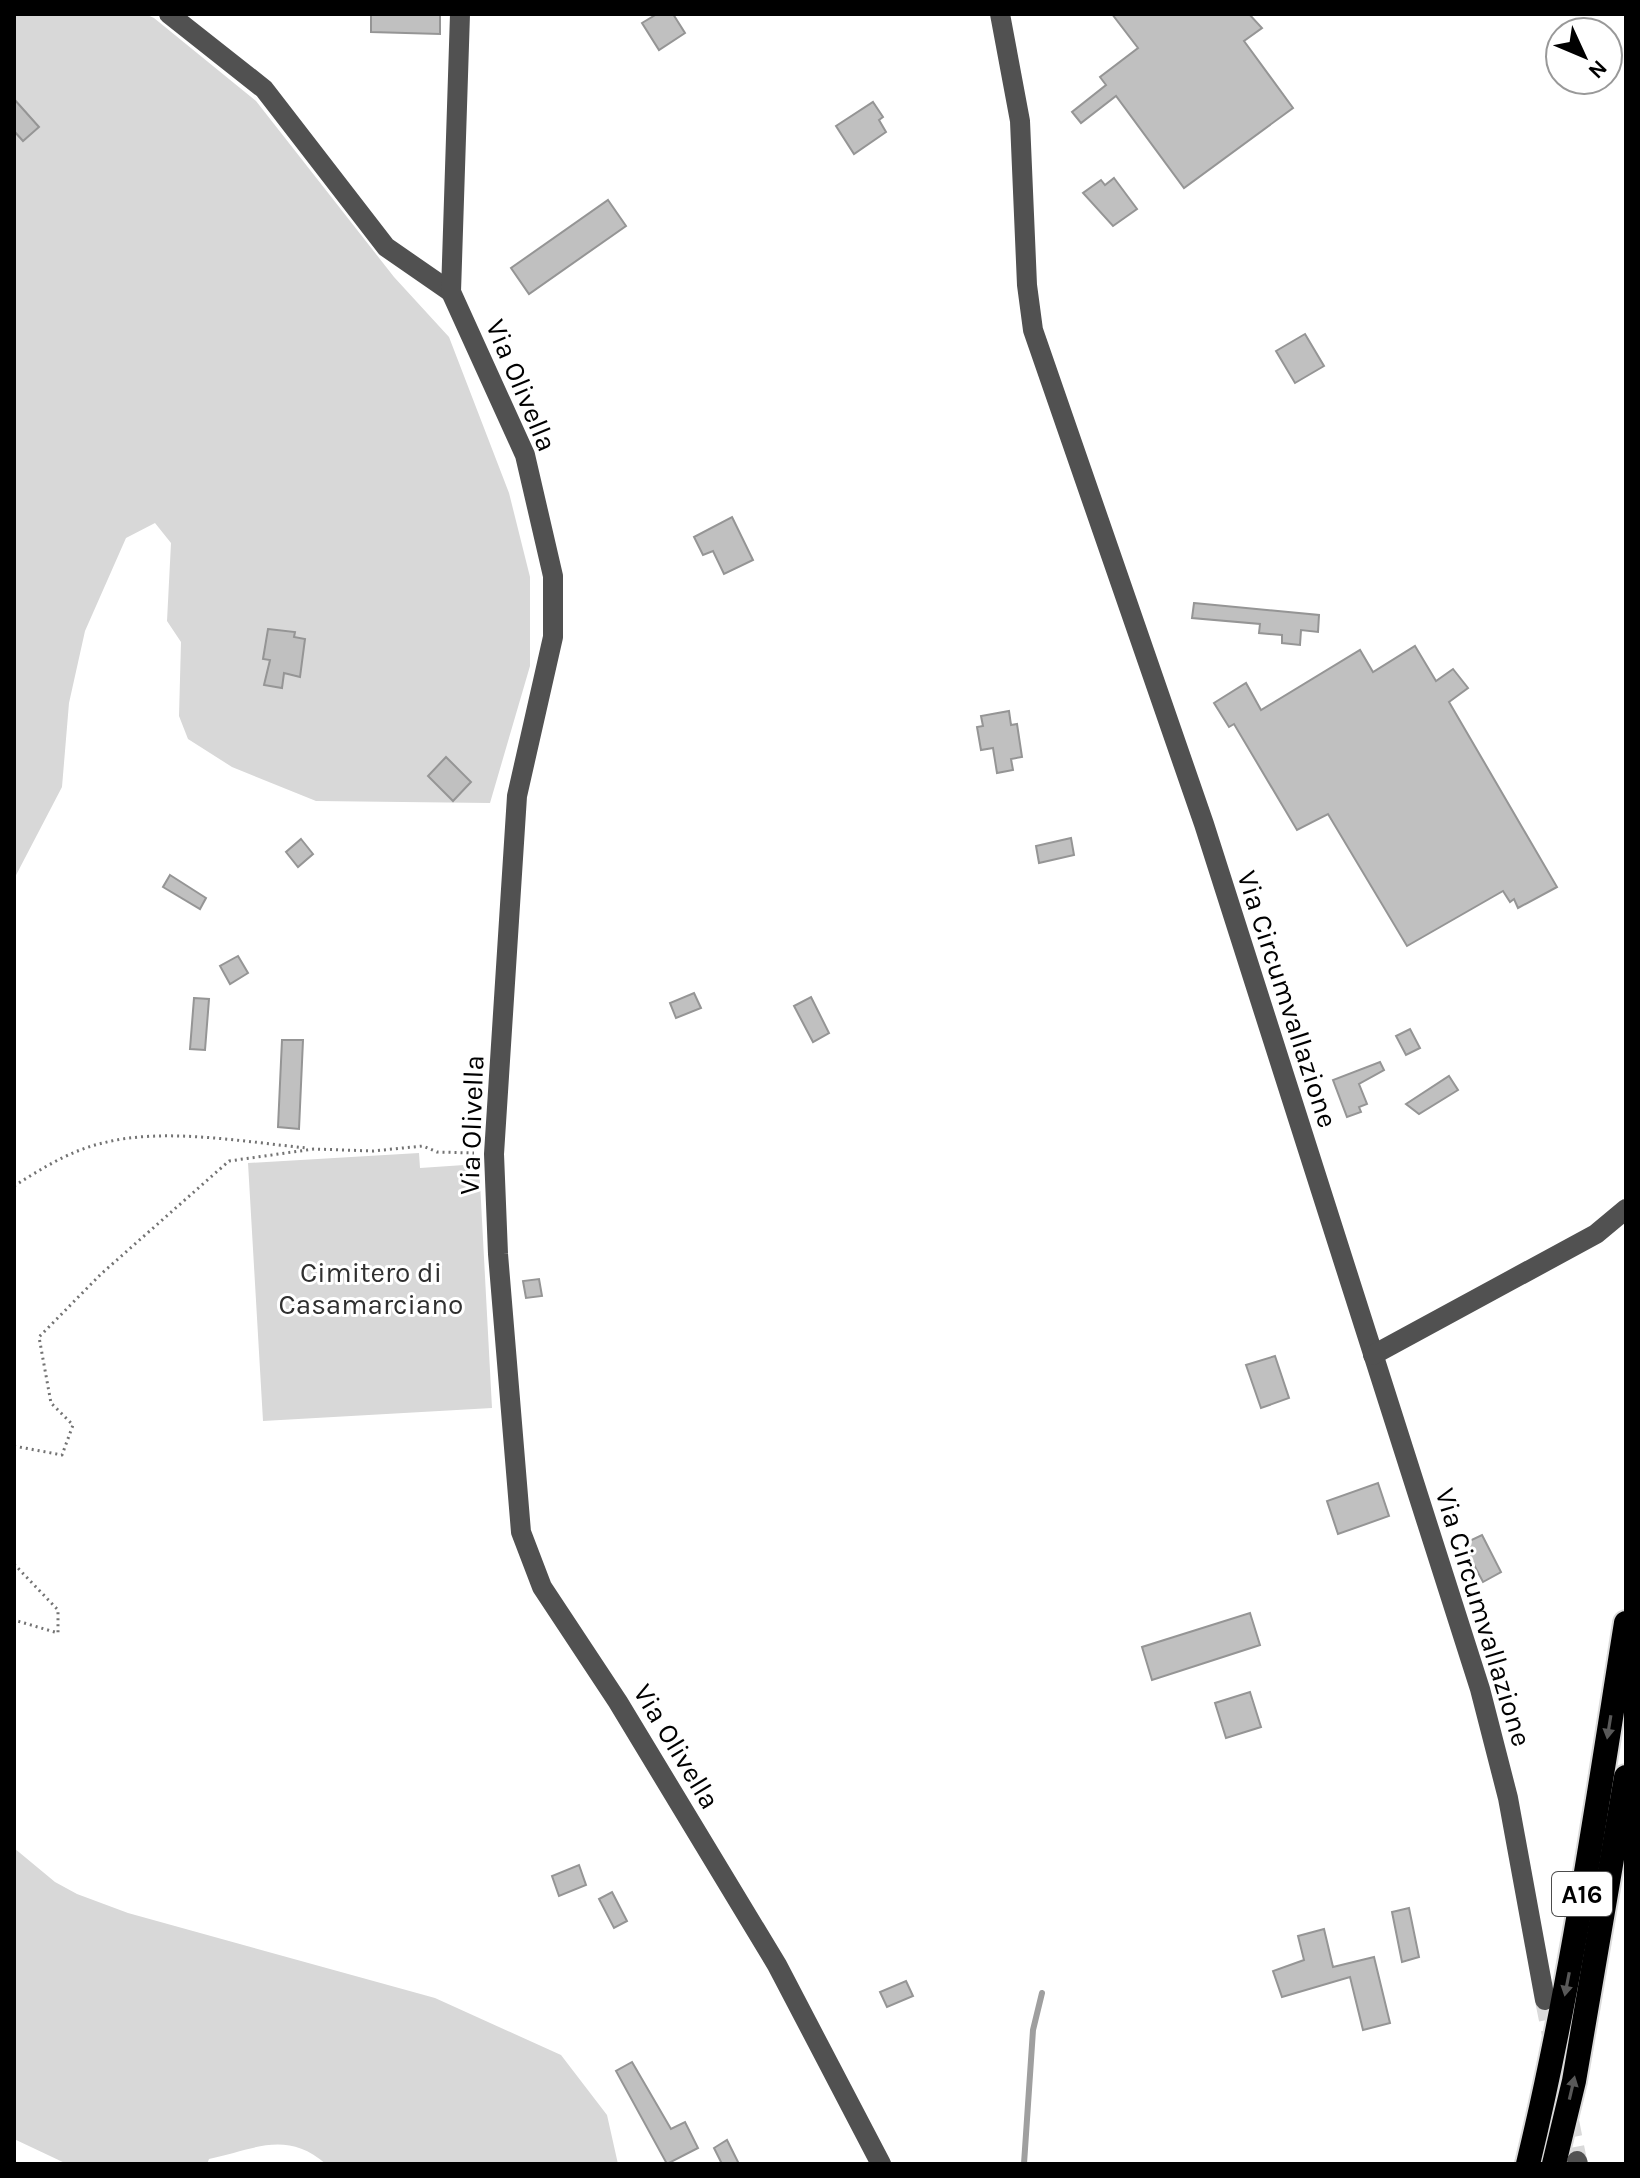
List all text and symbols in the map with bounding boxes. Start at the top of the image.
north arrow [1544,16,1624,96]
text: N [1583,54,1613,84]
street label: Via Olivella [479,314,564,456]
street label: Via Circumvallazione [1230,867,1345,1132]
street label: Via Olivella [453,1054,490,1196]
park label: Cimitero di Casamarciano [279,1256,463,1321]
street label: Via Circumvallazione [1429,1484,1539,1750]
street label: Via Olivella [626,1678,727,1815]
one-way arrow [1602,1715,1615,1740]
road number: A16 [1552,1872,1612,1916]
one-way arrow [1560,1972,1572,1997]
one-way arrow [1566,2075,1579,2100]

